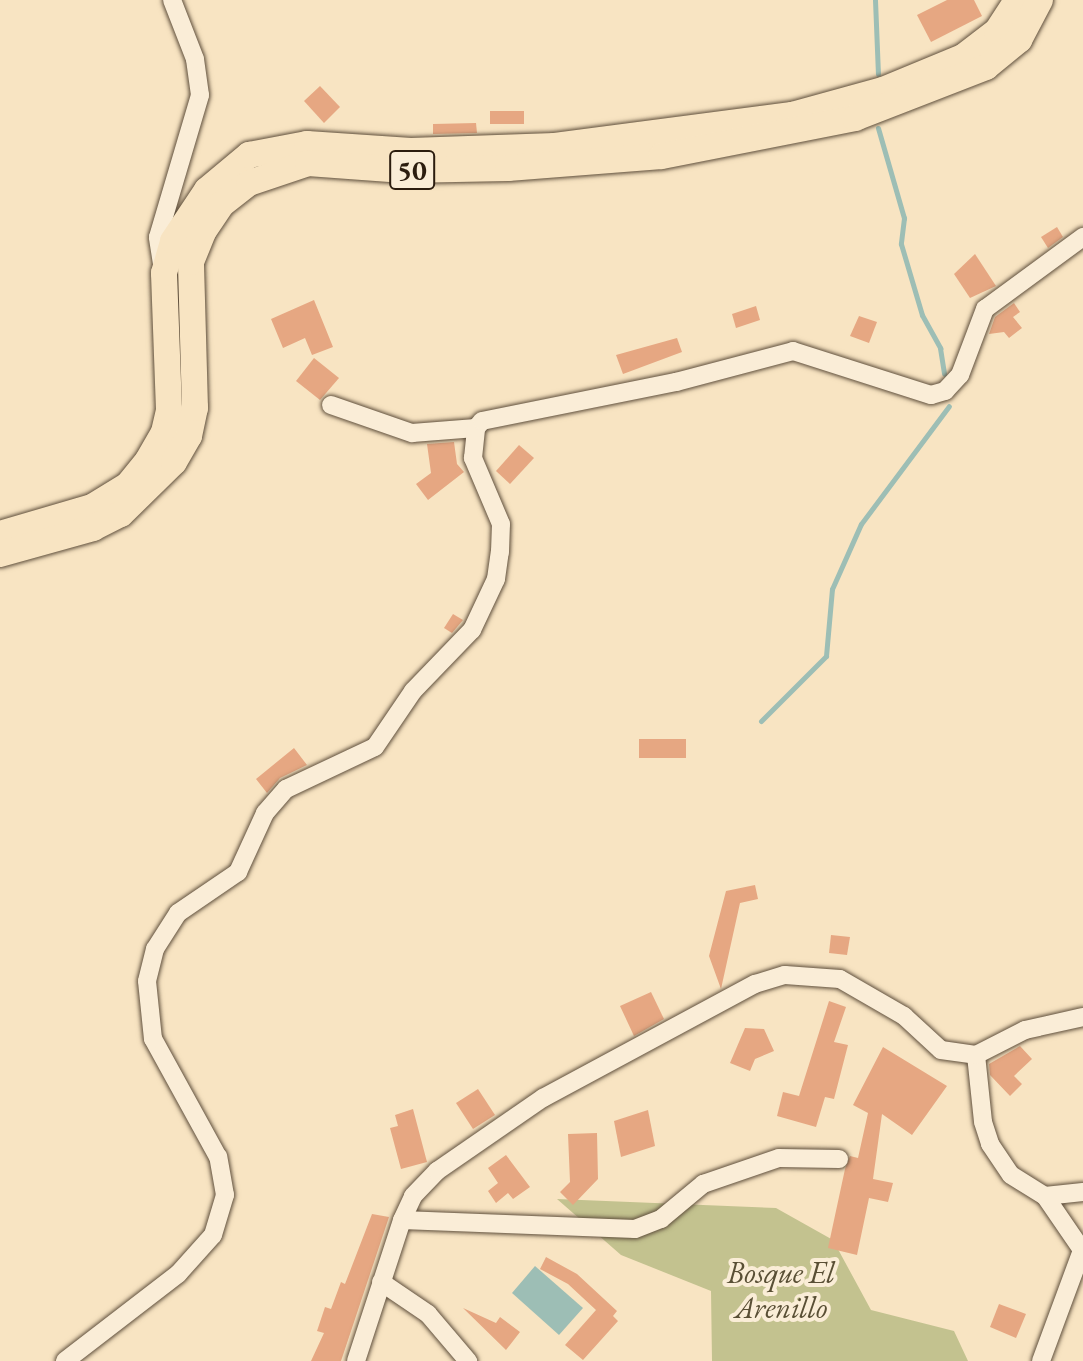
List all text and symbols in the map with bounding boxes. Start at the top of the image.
road number: 50 [388,146,436,194]
park label: Bosque El Arenillo [727,1255,835,1326]

